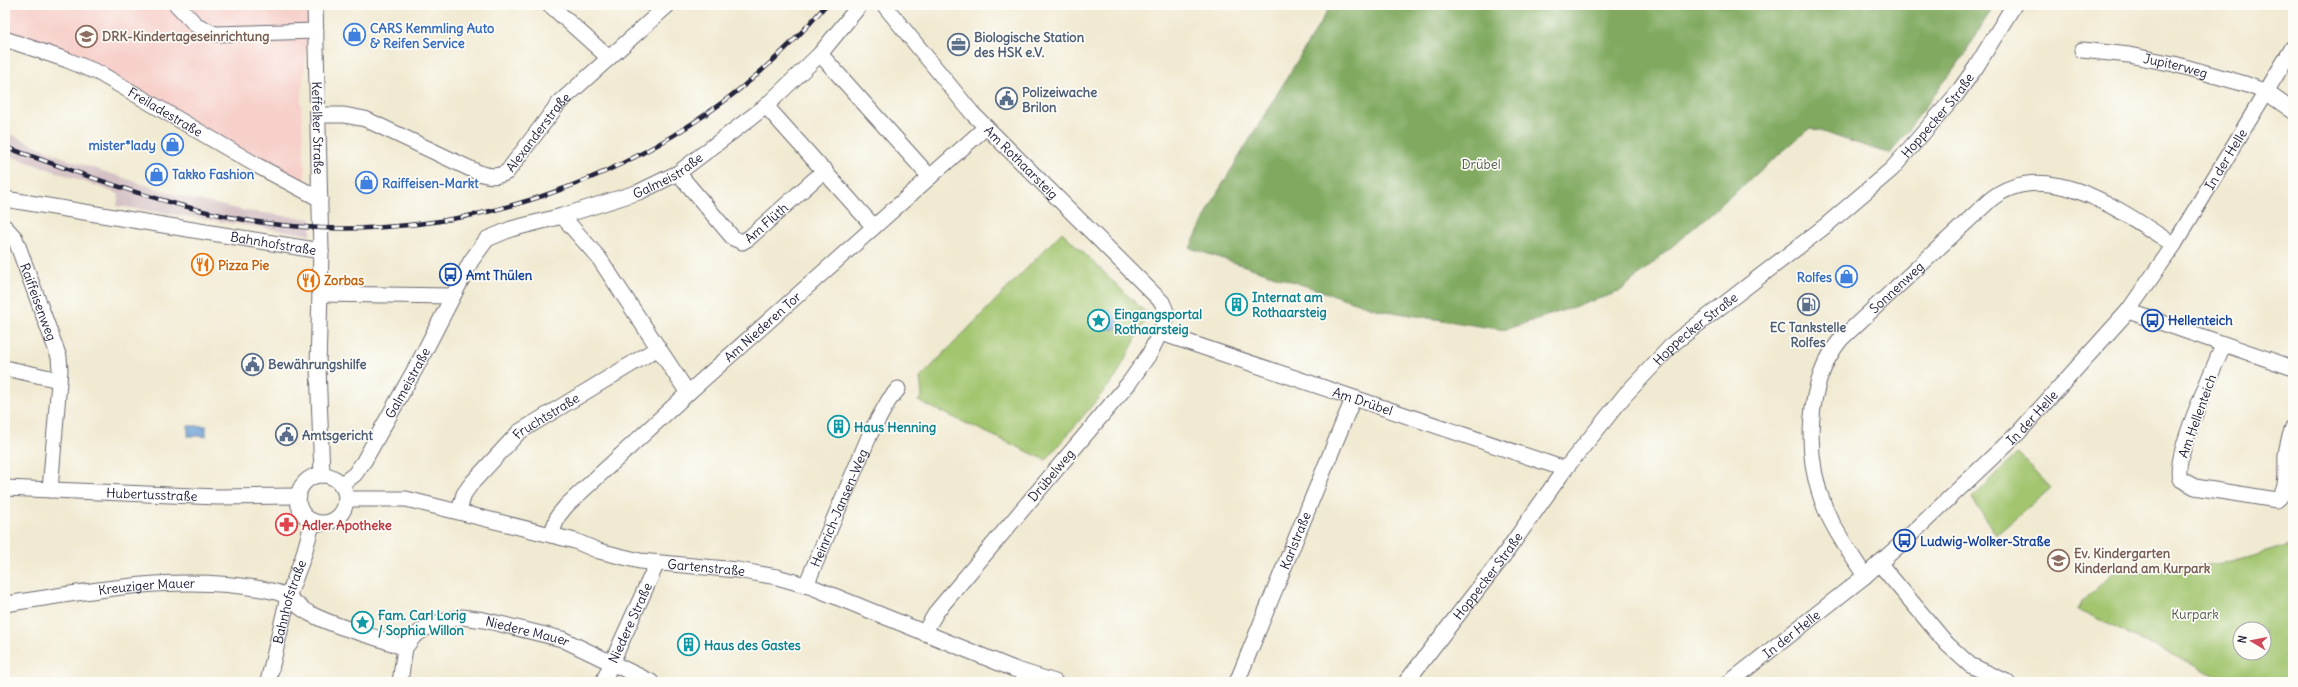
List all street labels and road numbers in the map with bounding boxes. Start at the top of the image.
street label: Jupiterweg [2142,50,2210,82]
street label: Hoppecker Straße [1898,70,1978,161]
street label: Keffelker Straße [308,81,327,175]
street label: Freiladestraße [125,84,206,141]
street label: Alexanderstraße [502,89,574,176]
street label: Am Rothaarsteig [980,122,1062,203]
street label: In der Helle [2201,126,2251,193]
street label: Galmeistraße [631,149,706,202]
street label: Am Flüth [741,199,792,247]
street label: Bahnhofstraße [229,228,318,259]
street label: Sonnenweg [1866,258,1928,317]
street label: Raiffeisenweg [16,261,60,343]
street label: Am Niederen Tor [721,288,805,366]
street label: Hoppecker Straße [1650,289,1741,369]
street label: Galmeistraße [381,345,434,421]
street label: Am Hellenteich [2175,372,2221,460]
street label: Am Drübel [1331,383,1395,419]
street label: In der Helle [2003,387,2062,449]
street label: Fruchtstraße [509,390,583,443]
street label: Drübelweg [1024,445,1078,505]
street label: Heinrich-Jansen-Weg [807,446,872,570]
street label: Hubertusstraße [106,484,198,505]
street label: Karlstraße [1276,509,1315,572]
street label: Hoppecker Straße [1449,529,1527,623]
street label: Gartenstraße [667,556,746,580]
street label: Bahnhofstraße [269,557,310,646]
street label: Kreuziger Mauer [97,575,196,599]
street label: Niedere Straße [605,580,656,666]
street label: In der Helle [1760,606,1824,662]
street label: Niedere Mauer [484,613,573,651]

